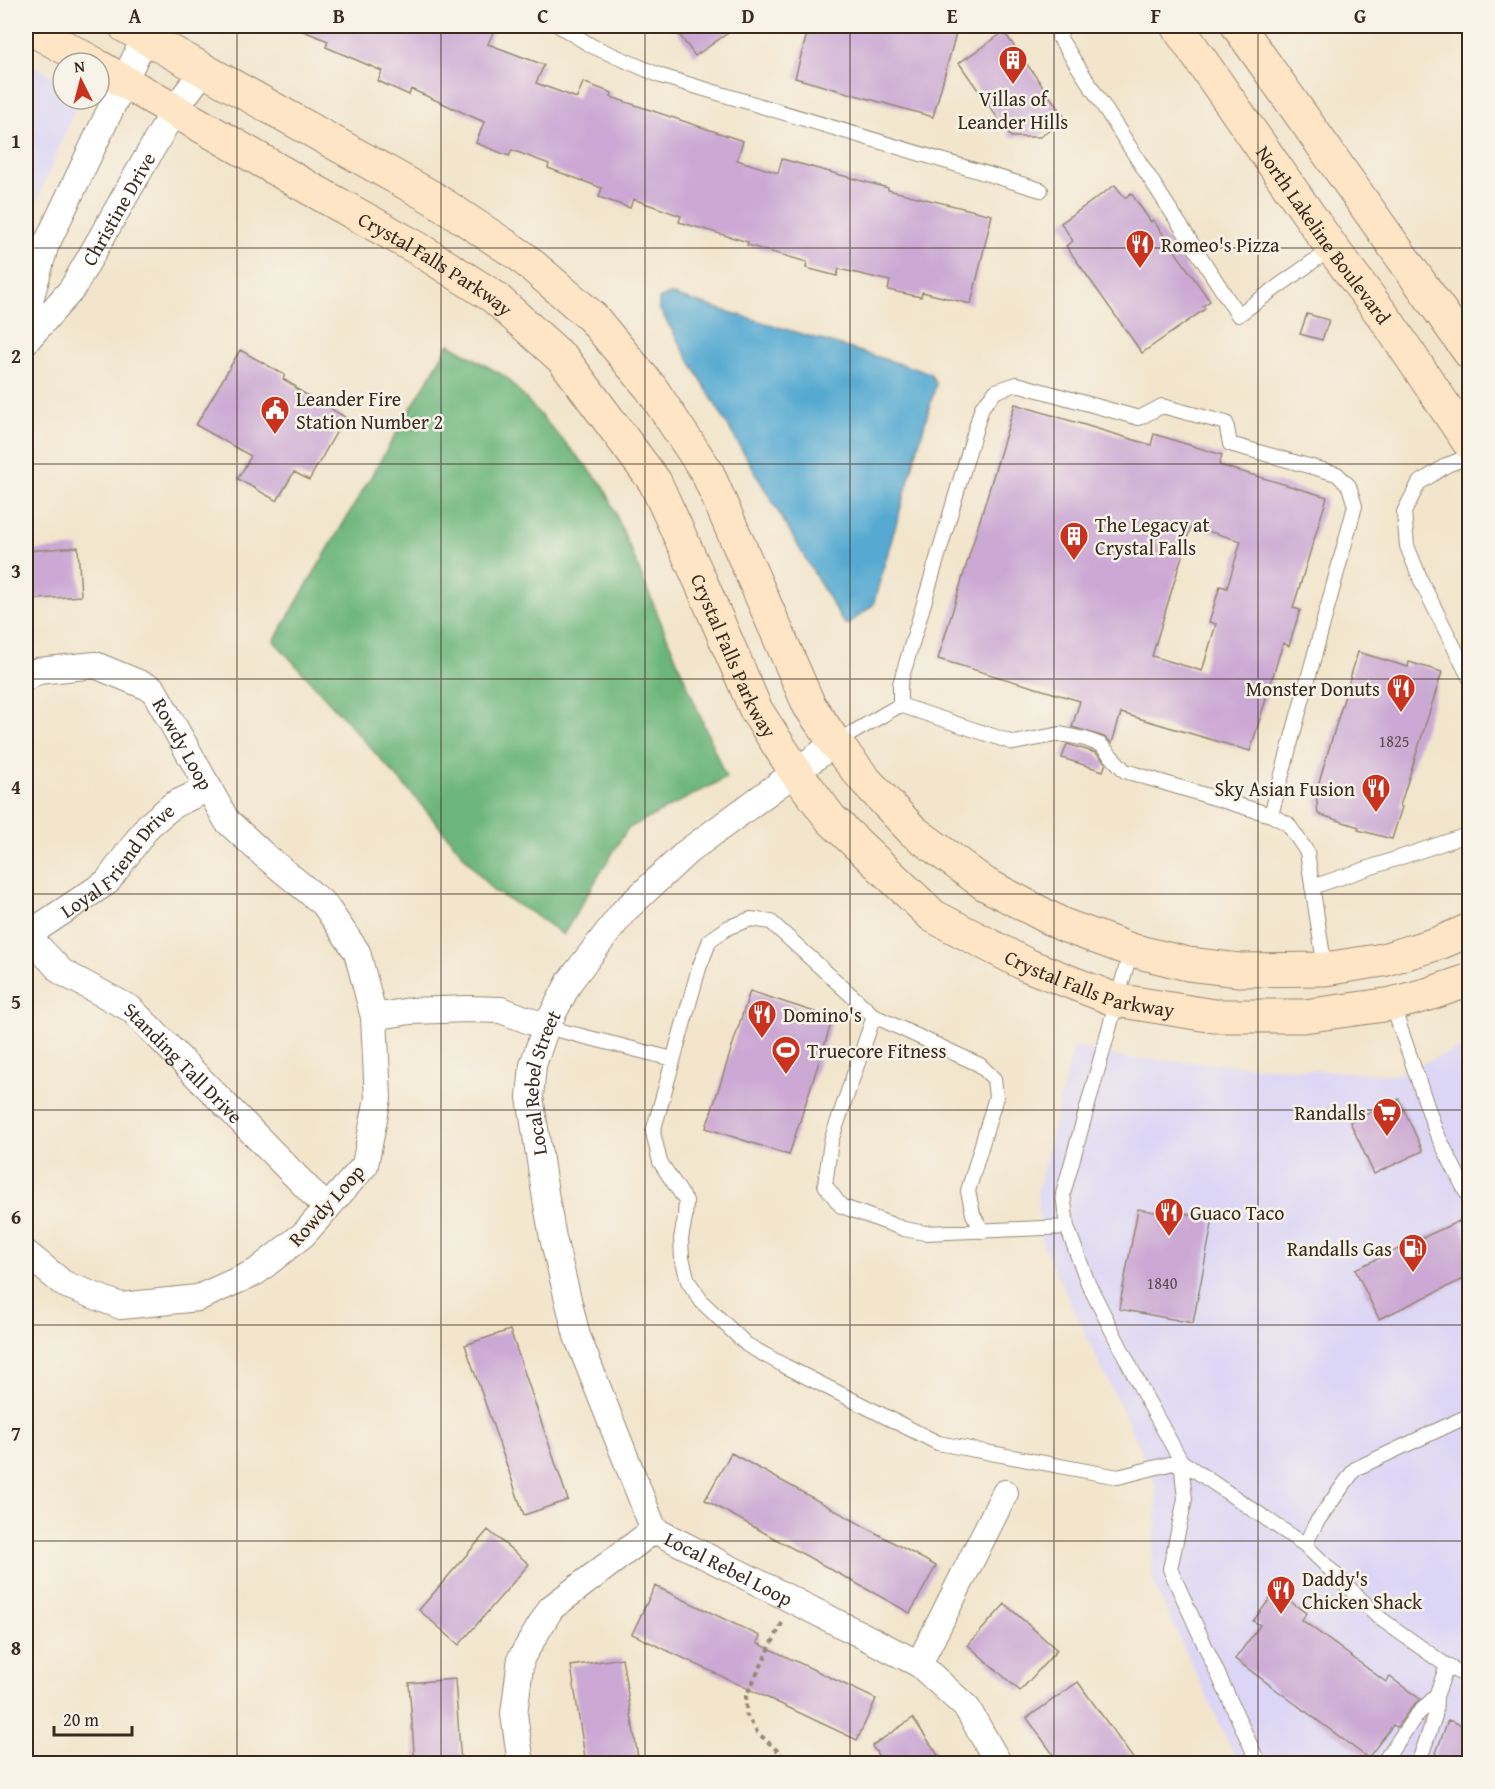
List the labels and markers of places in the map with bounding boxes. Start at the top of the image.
building icon: Villas of Leander Hills [997,44,1029,86]
place label: Villas of Leander Hills [958,84,1068,136]
restaurant icon: Romeo's Pizza [1124,228,1156,270]
place label: Romeo's Pizza [1161,230,1280,259]
place label: Leander Fire Station Number 2 [296,384,443,436]
public building icon: Leander Fire Station Number 2 [259,394,291,436]
place label: The Legacy at Crystal Falls [1095,510,1210,562]
building icon: The Legacy at Crystal Falls [1058,520,1090,562]
restaurant icon: Monster Donuts [1385,672,1417,714]
place label: Monster Donuts [1246,674,1380,703]
restaurant icon: Sky Asian Fusion [1360,772,1392,814]
place label: Sky Asian Fusion [1214,774,1355,803]
restaurant icon: Domino's [746,998,778,1040]
place label: Domino's [783,1000,862,1029]
sports icon: Truecore Fitness [770,1034,802,1076]
place label: Truecore Fitness [807,1036,946,1065]
supermarket icon: Randalls [1371,1096,1403,1138]
place label: Randalls [1295,1098,1366,1127]
restaurant icon: Guaco Taco [1153,1196,1185,1238]
place label: Guaco Taco [1190,1198,1285,1227]
fuel station icon: Randalls Gas [1397,1232,1429,1274]
place label: Randalls Gas [1287,1234,1392,1263]
place label: Daddy's Chicken Shack [1302,1564,1423,1616]
restaurant icon: Daddy's Chicken Shack [1265,1574,1297,1616]

